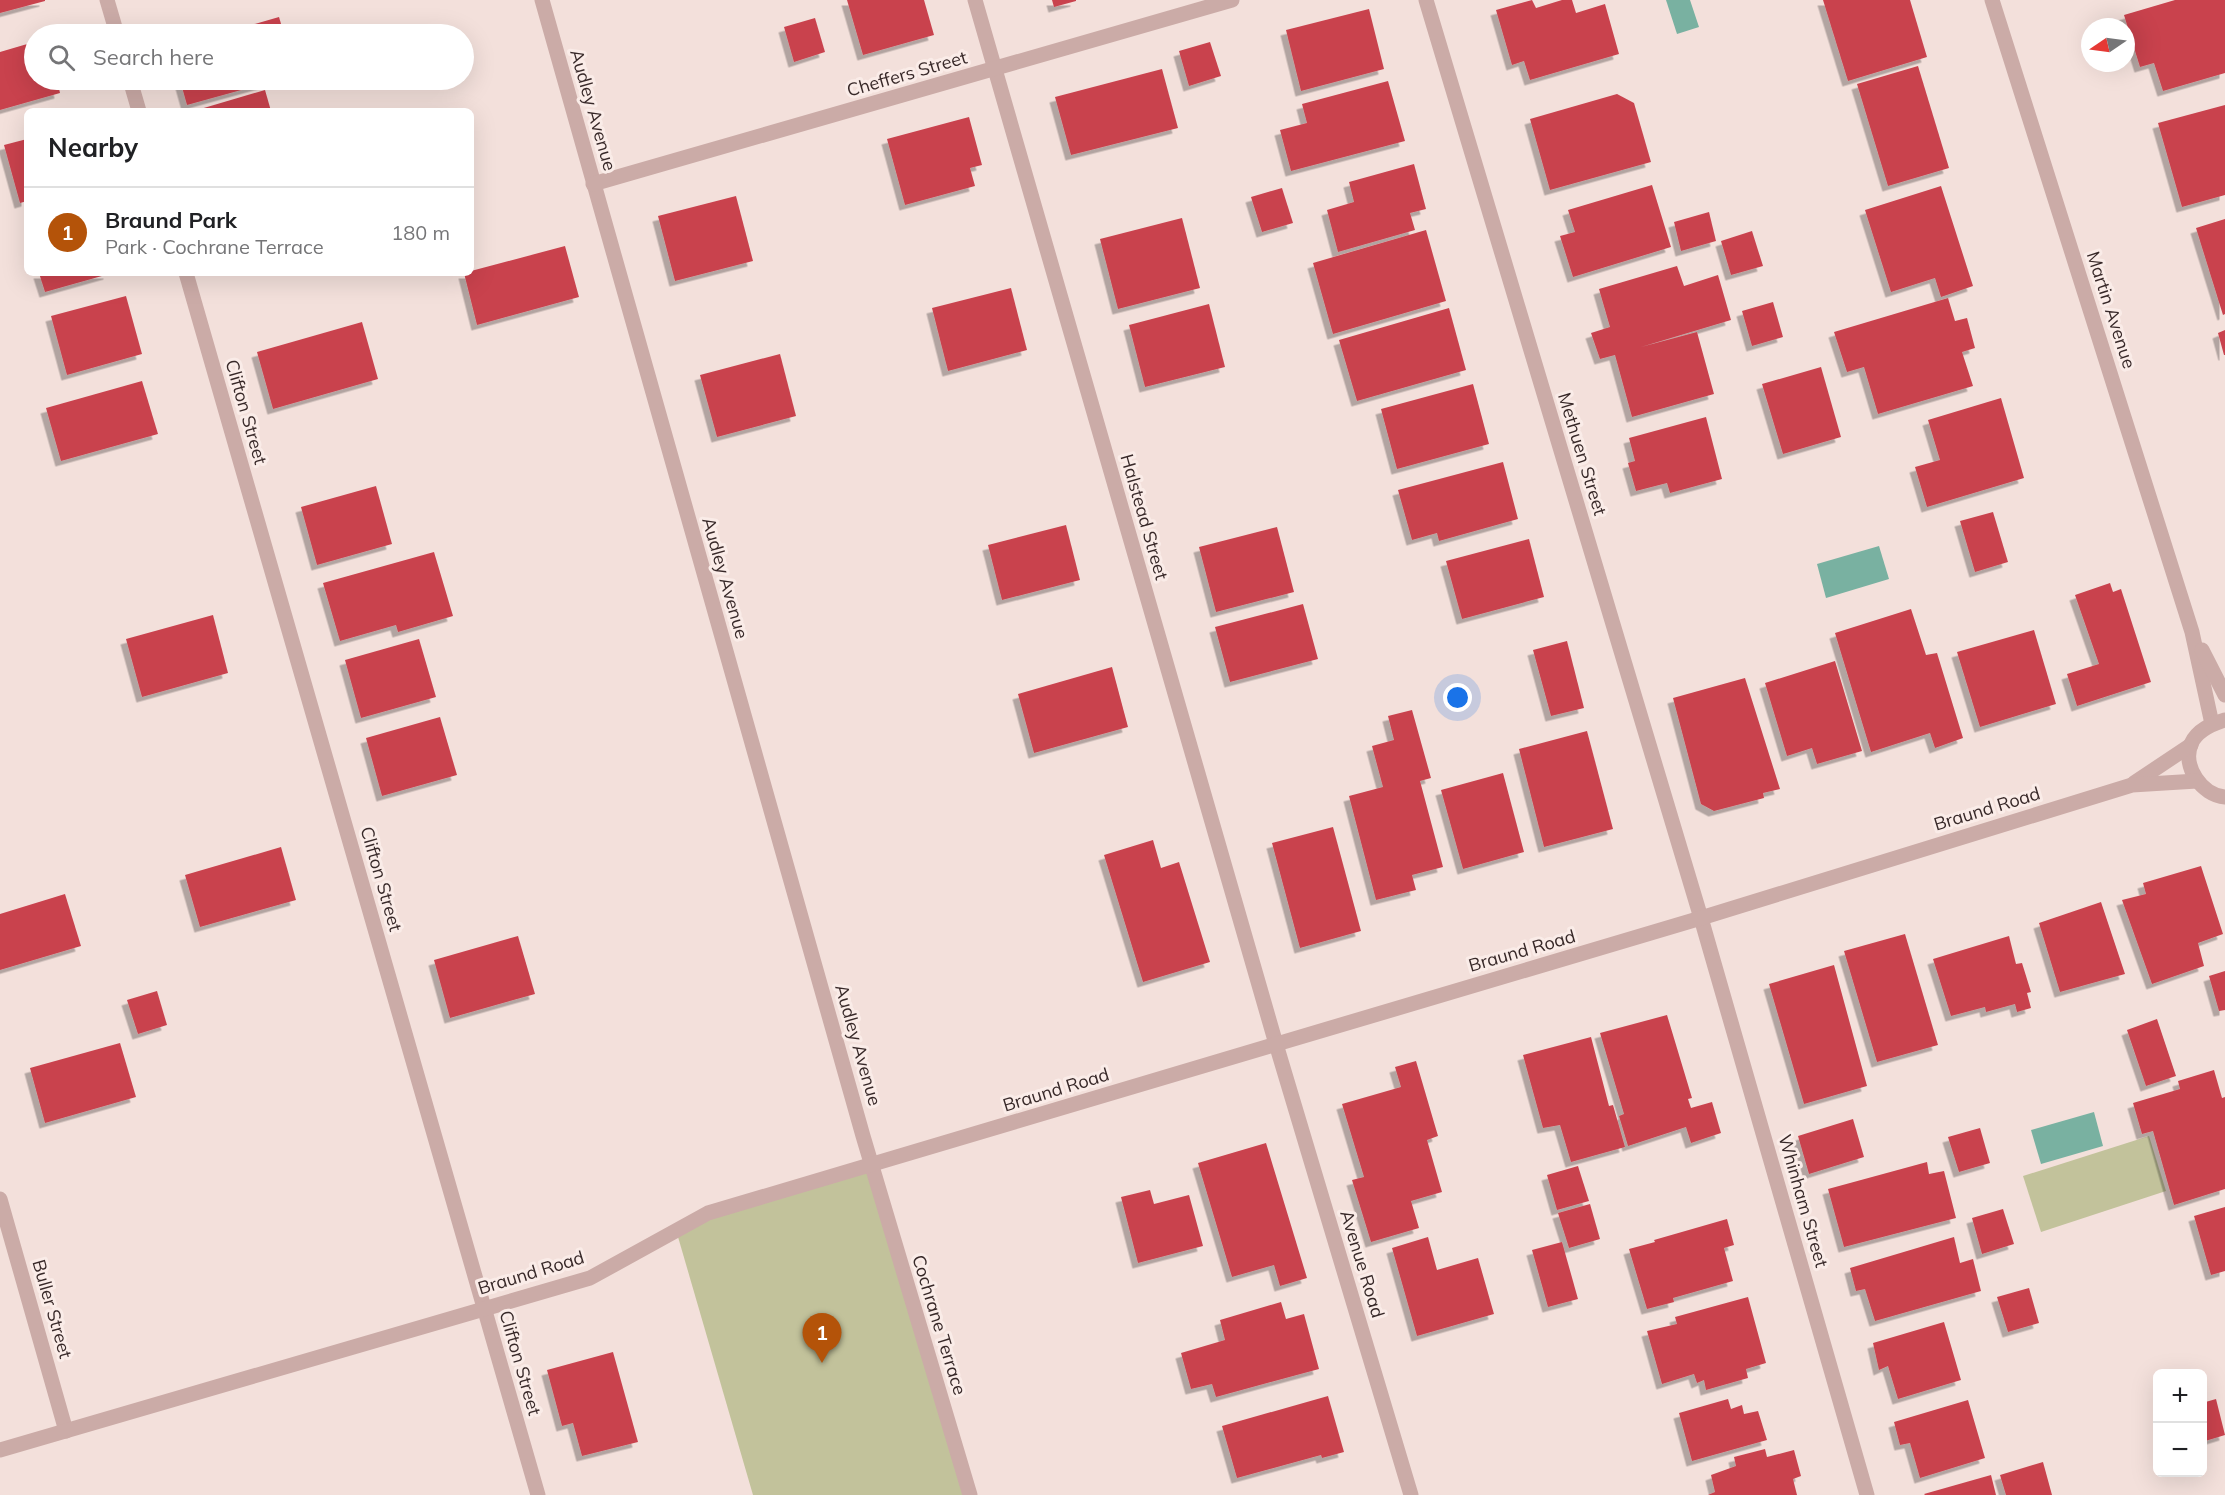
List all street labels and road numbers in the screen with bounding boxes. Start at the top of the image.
street label: Cheffers Street [844,45,970,102]
street label: Audley Avenue [565,46,622,173]
street label: Martin Avenue [2082,248,2141,371]
street label: Clifton Street [221,357,272,467]
street label: Methuen Street [1553,390,1612,518]
street label: Halstead Street [1116,451,1173,582]
street label: Audley Avenue [697,514,754,641]
street label: Braund Road [1931,781,2043,836]
street label: Clifton Street [356,824,407,934]
street label: Braund Road [1466,924,1578,977]
street label: Audley Avenue [830,981,887,1108]
street label: Braund Road [1000,1062,1112,1117]
street label: Whinham Street [1774,1132,1833,1270]
street label: Avenue Road [1335,1207,1390,1321]
street label: Braund Road [475,1245,587,1300]
street label: Cochrane Terrace [907,1252,972,1398]
street label: Buller Street [27,1257,78,1361]
street label: Clifton Street [495,1308,546,1418]

